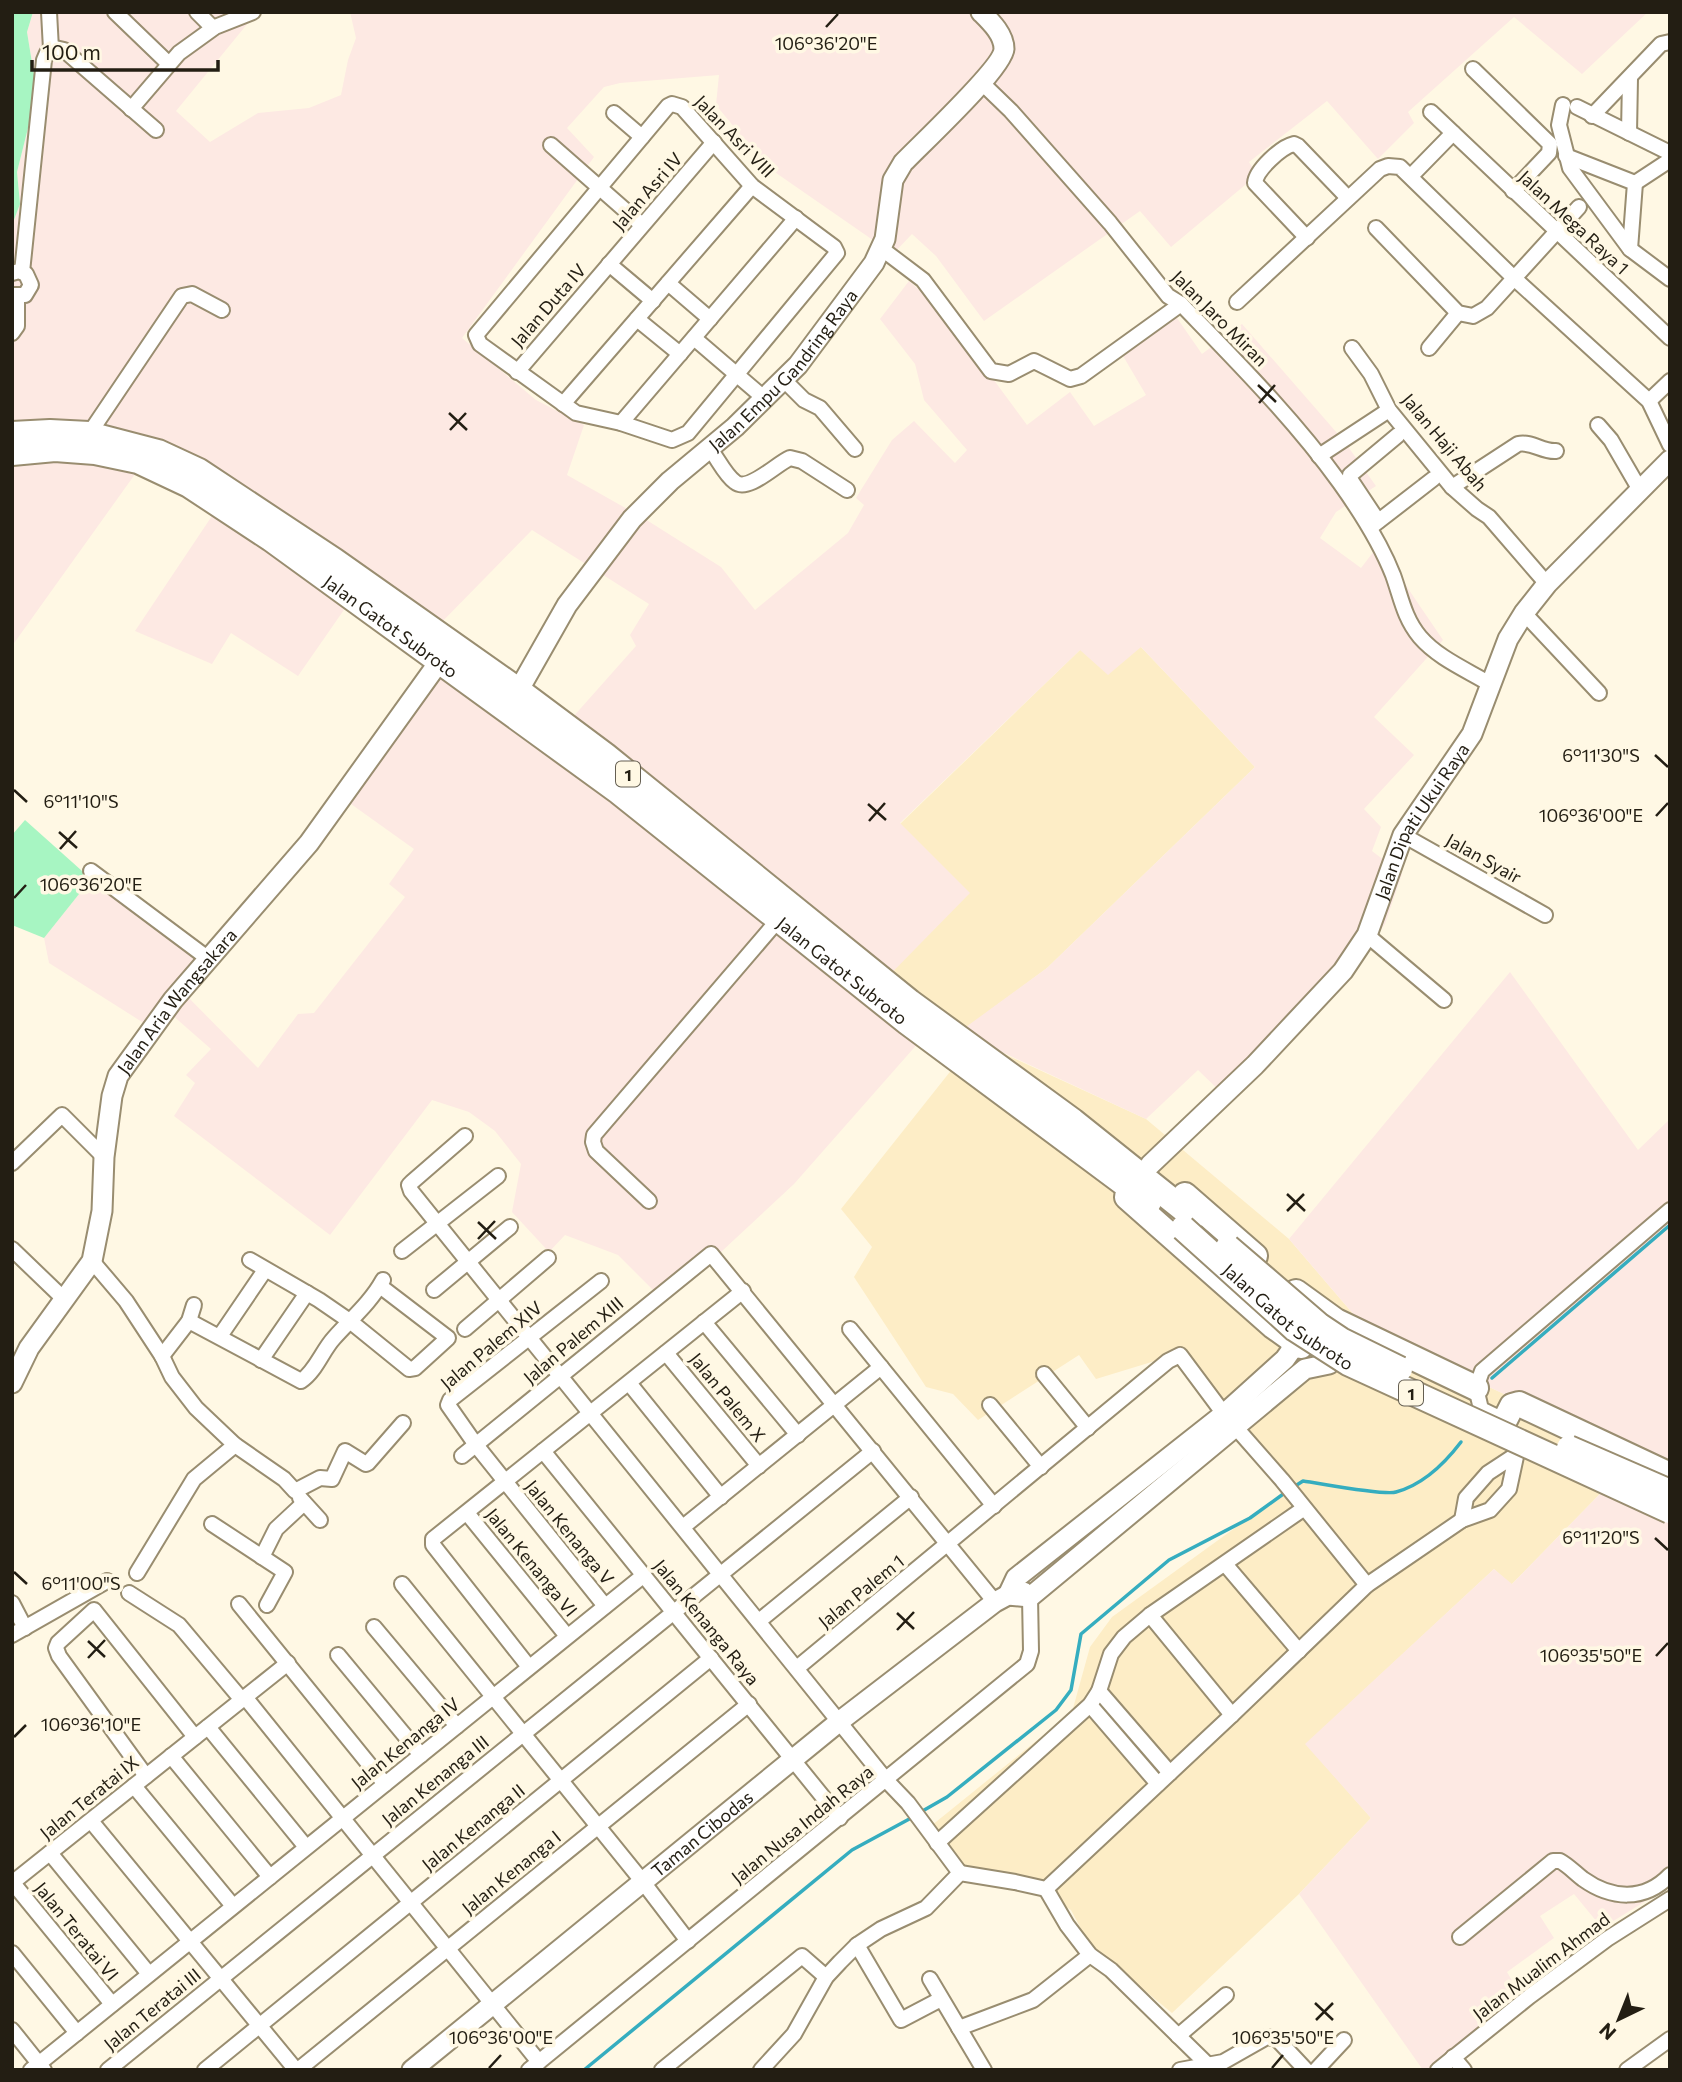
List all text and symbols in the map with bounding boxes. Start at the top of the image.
scale bar [32,28,217,72]
text: 106°36'20"E [775,32,877,54]
text: 100 m [42,39,101,64]
street label: Jalan Asri VIII [690,90,780,182]
street label: Jalan Asri IV [607,148,687,234]
street label: Jalan Mega Raya 1 [1514,165,1634,279]
street label: Jalan Duta IV [506,259,590,351]
street label: Jalan Jaro Miran [1167,265,1273,371]
street label: Jalan Empu Gandring Raya [704,285,862,455]
street label: Jalan Haji Abah [1398,389,1492,495]
street label: Jalan Gatot Subroto [319,570,462,682]
street label: Jalan Dipati Ukui Raya [1370,739,1474,902]
text: 6°11'30"S [1562,744,1640,766]
road number: 1 [616,762,640,786]
text: 6°11'10"S [43,790,119,812]
text: 106°36'00"E [1539,804,1643,826]
street label: Jalan Syair [1442,828,1526,888]
text: 106°36'20"E [40,873,142,895]
street label: Jalan Gatot Subroto [773,912,912,1029]
street label: Jalan Aria Wangsakara [112,924,241,1078]
street label: Jalan Gatot Subroto [1218,1258,1358,1375]
street label: Jalan Palem XIII [519,1292,627,1388]
street label: Jalan Palem XIV [436,1296,546,1394]
street label: Jalan Palem X [685,1348,771,1446]
road number: 1 [1399,1380,1423,1406]
street label: Jalan Kenanga V [521,1475,619,1589]
street label: Jalan Kenanga VI [482,1503,582,1621]
text: 6°11'20"S [1562,1526,1640,1548]
street label: Jalan Palem 1 [814,1550,908,1632]
street label: Jalan Kenanga Raya [649,1555,765,1689]
text: 6°11'00"S [41,1572,121,1594]
text: 106°35'50"E [1540,1644,1642,1666]
street label: Jalan Kenanga IV [346,1693,464,1793]
text: 106°36'10"E [41,1713,141,1735]
street label: Jalan Kenanga III [377,1730,493,1830]
street label: Jalan Teratai IX [35,1751,143,1843]
street label: Jalan Nusa Indah Raya [727,1760,877,1888]
street label: Taman Cibodas [647,1786,757,1882]
street label: Jalan Kenanga II [457,1825,565,1919]
street label: Jalan Kenanga I [457,1826,565,1918]
street label: Jalan Teratai VI [30,1877,124,1985]
street label: Jalan Mualim Ahmad [1468,1907,1614,2025]
street label: Jalan Teratai III [99,1963,205,2055]
north arrow [1584,1984,1654,2054]
text: N [1594,2019,1620,2045]
text: 106°36'00"E [449,2026,553,2048]
text: 106°35'50"E [1232,2026,1334,2048]

